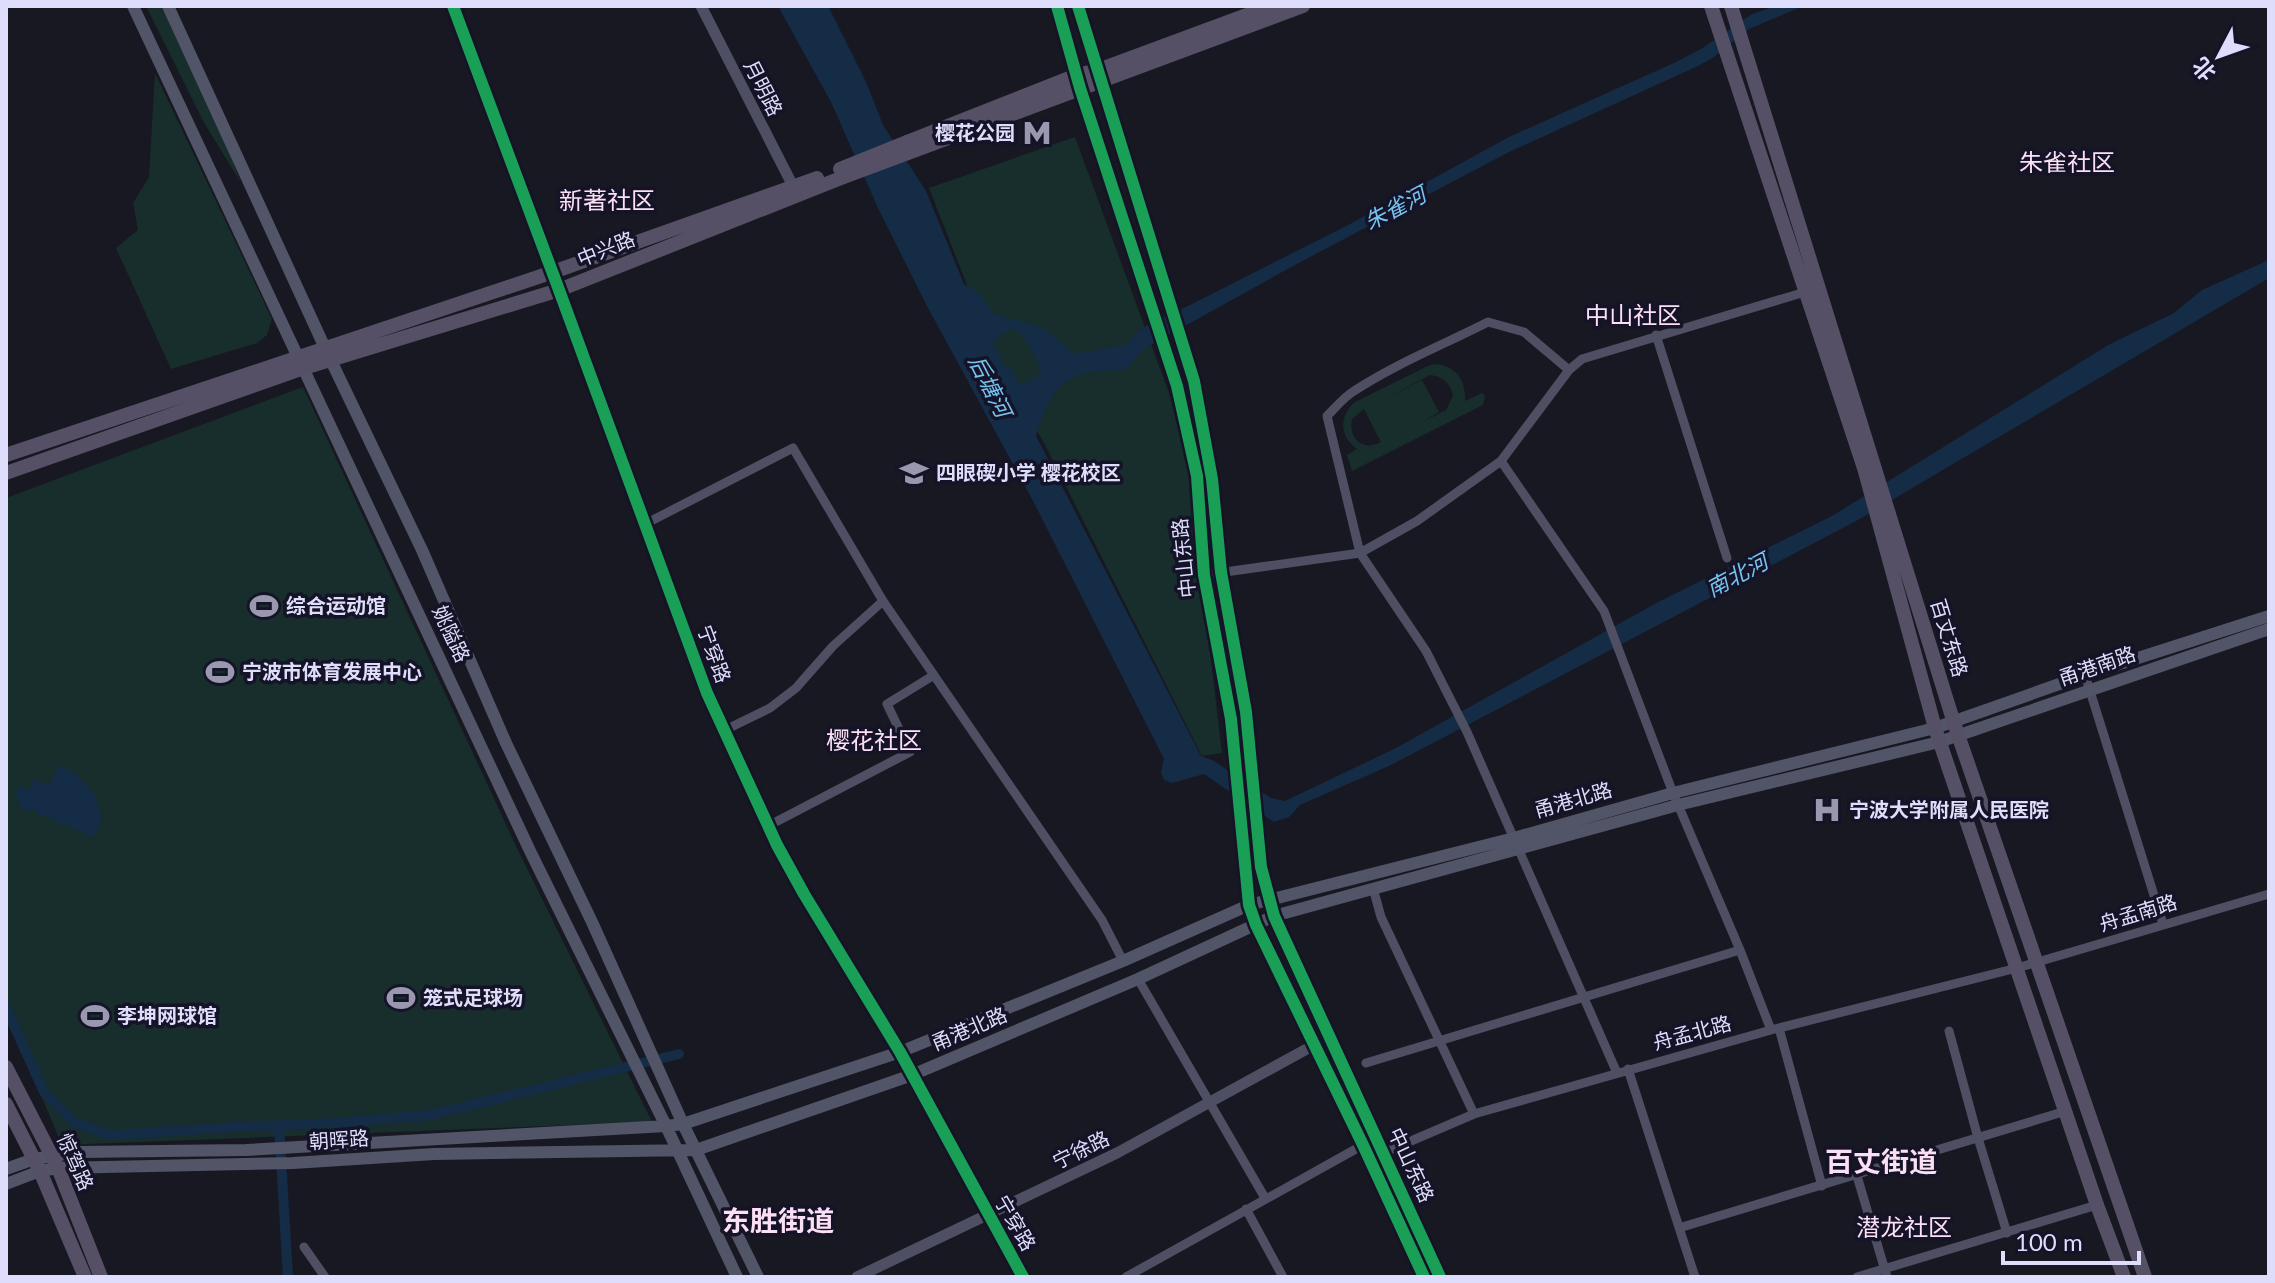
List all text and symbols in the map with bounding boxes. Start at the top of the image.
north arrow [2179,16,2259,96]
text: 北 [2186,52,2221,87]
street label: 月明路 [740,55,788,120]
metro station icon: 樱花公园 [1022,118,1052,148]
place label: 樱花公园 [935,120,1015,144]
district label: 朱雀社区 [2019,147,2115,176]
water label: 朱雀河 [1359,178,1434,235]
district label: 新著社区 [559,185,655,214]
street label: 中兴路 [573,226,638,270]
district label: 中山社区 [1585,300,1681,329]
water label: 后塘河 [963,350,1019,425]
school or university icon: 四眼碶小学 樱花校区 [899,458,929,488]
place label: 四眼碶小学 樱花校区 [936,460,1121,484]
street label: 中山东路 [1167,517,1199,599]
water label: 南北河 [1701,545,1776,602]
sports icon: 综合运动馆 [249,591,279,621]
place label: 综合运动馆 [286,593,386,617]
street label: 百丈东路 [1927,596,1973,679]
street label: 姚隘路 [428,601,475,666]
street label: 宁穿路 [693,621,736,686]
street label: 甬港南路 [2055,641,2138,689]
sports icon: 宁波市体育发展中心 [205,657,235,687]
place label: 宁波市体育发展中心 [242,659,422,683]
district label: 樱花社区 [826,725,922,754]
street label: 甬港北路 [1531,776,1614,822]
hospital icon: 宁波大学附属人民医院 [1812,795,1842,825]
place label: 宁波大学附属人民医院 [1849,797,2049,821]
street label: 舟孟南路 [2096,889,2179,935]
sports icon: 笼式足球场 [386,983,416,1013]
place label: 笼式足球场 [423,985,523,1009]
sports icon: 李坤网球馆 [80,1001,110,1031]
street label: 甬港北路 [927,1001,1010,1055]
place label: 李坤网球馆 [117,1003,217,1027]
street label: 舟孟北路 [1650,1010,1733,1054]
street label: 中山东路 [1384,1123,1440,1206]
street label: 朝晖路 [308,1125,370,1153]
street label: 宁徐路 [1048,1125,1113,1173]
street label: 惊驾路 [53,1129,99,1194]
district label: 百丈街道 [1825,1144,1937,1178]
street label: 宁穿路 [990,1191,1041,1254]
district label: 东胜街道 [722,1203,834,1237]
district label: 潜龙社区 [1856,1212,1952,1241]
scale bar [2003,1215,2139,1265]
text: 100 m [2015,1227,2083,1256]

